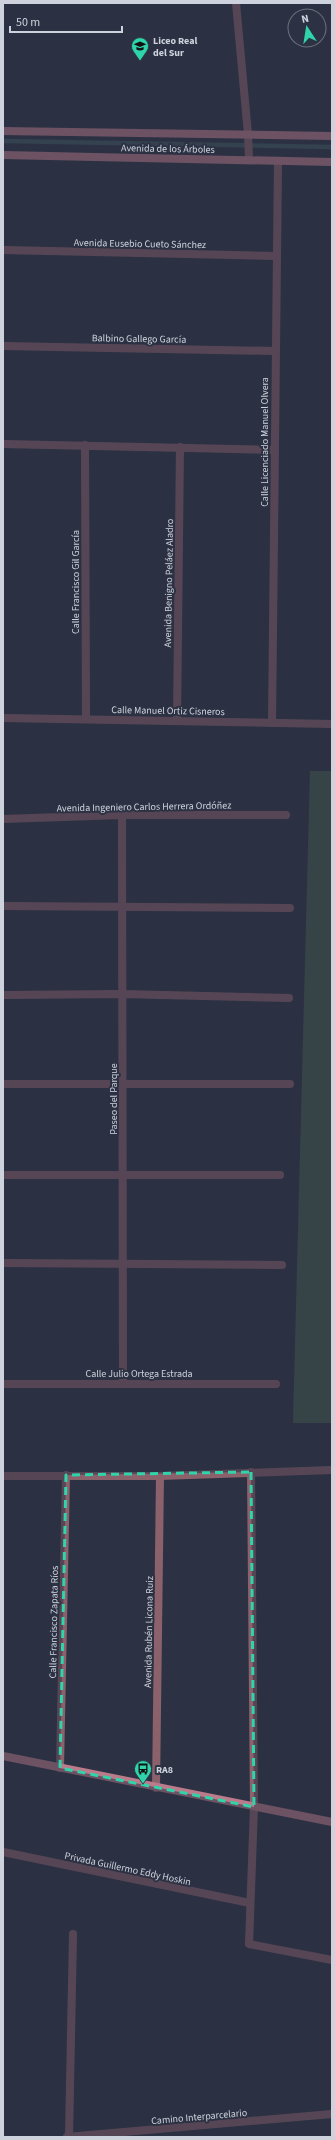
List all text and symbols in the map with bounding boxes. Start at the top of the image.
scale bar [10,8,122,34]
north arrow [287,8,327,48]
text: N [300,11,310,27]
text: 50 m [16,14,40,31]
place label: Liceo Real del Sur [153,34,197,60]
school or university icon: Liceo Real del Sur [130,36,150,61]
street label: Avenida de los Árboles [121,141,215,157]
street label: Avenida Eusebio Cueto Sánchez [74,236,206,252]
street label: Balbino Gallego García [92,331,186,347]
street label: Calle Licenciado Manuel Olvera [258,377,272,507]
street label: Avenida Benigno Peláez Aladro [161,519,177,647]
street label: Calle Francisco Gil García [69,530,83,634]
street label: Calle Manuel Ortiz Cisneros [111,703,225,719]
street label: Avenida Ingeniero Carlos Herrera Ordóñez [57,798,231,816]
street label: Paseo del Parque [107,1063,121,1135]
street label: Calle Julio Ortega Estrada [85,1367,193,1381]
street label: Calle Francisco Zapata Ríos [46,1565,62,1679]
street label: Avenida Rubén Licona Ruiz [141,1576,157,1688]
bus stop icon: RA8 [133,1759,153,1784]
place label: RA8 [156,1763,173,1777]
street label: Privada Guillermo Eddy Hoskin [63,1849,192,1889]
street label: Camino Interparcelario [151,2106,248,2128]

